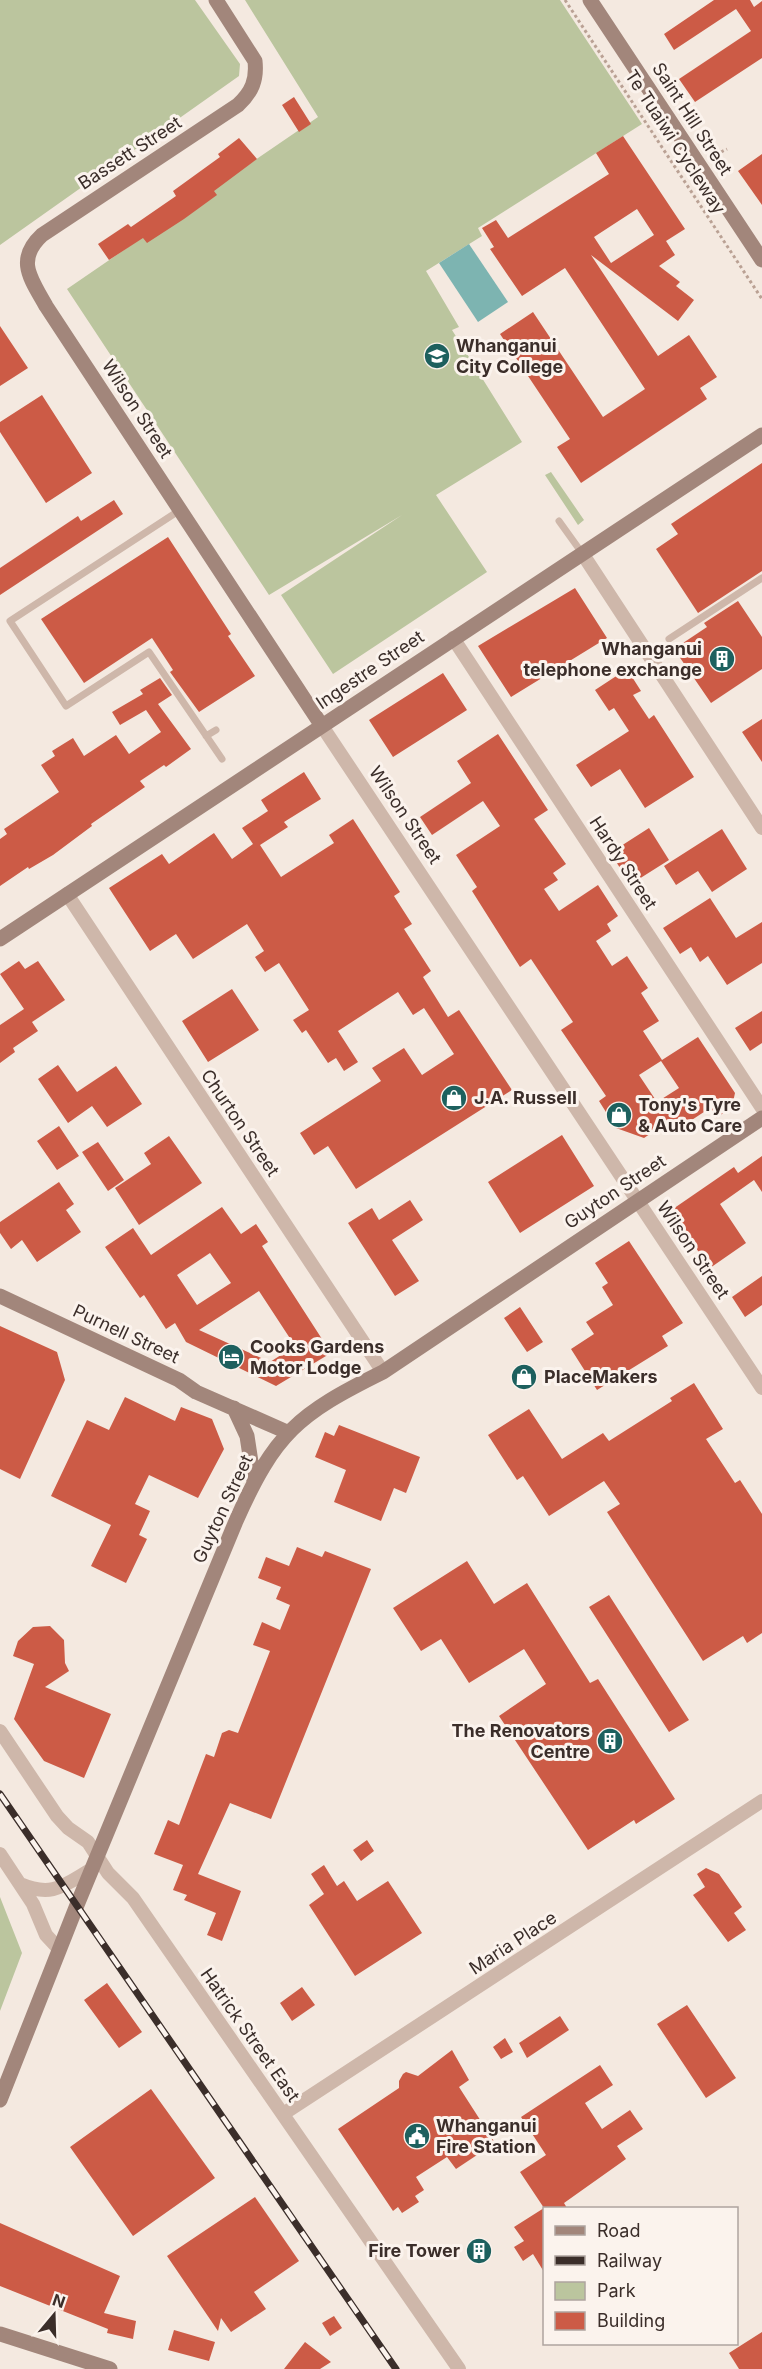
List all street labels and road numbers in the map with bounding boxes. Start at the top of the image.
street label: Saint Hill Street [648,59,737,179]
street label: Te Tuaiwi Cycleway [621,66,730,218]
street label: Bassett Street [74,111,185,194]
street label: Wilson Street [98,356,177,462]
street label: Ingestre Street [312,626,428,713]
street label: Wilson Street [365,762,446,868]
street label: Hardy Street [585,812,661,913]
street label: Churton Street [197,1065,284,1180]
street label: Guyton Street [560,1150,669,1233]
street label: Wilson Street [653,1197,734,1303]
street label: Purnell Street [70,1300,183,1367]
street label: Guyton Street [188,1451,257,1566]
street label: Maria Place [465,1907,560,1979]
street label: Hatrick Street East [196,1964,304,2106]

